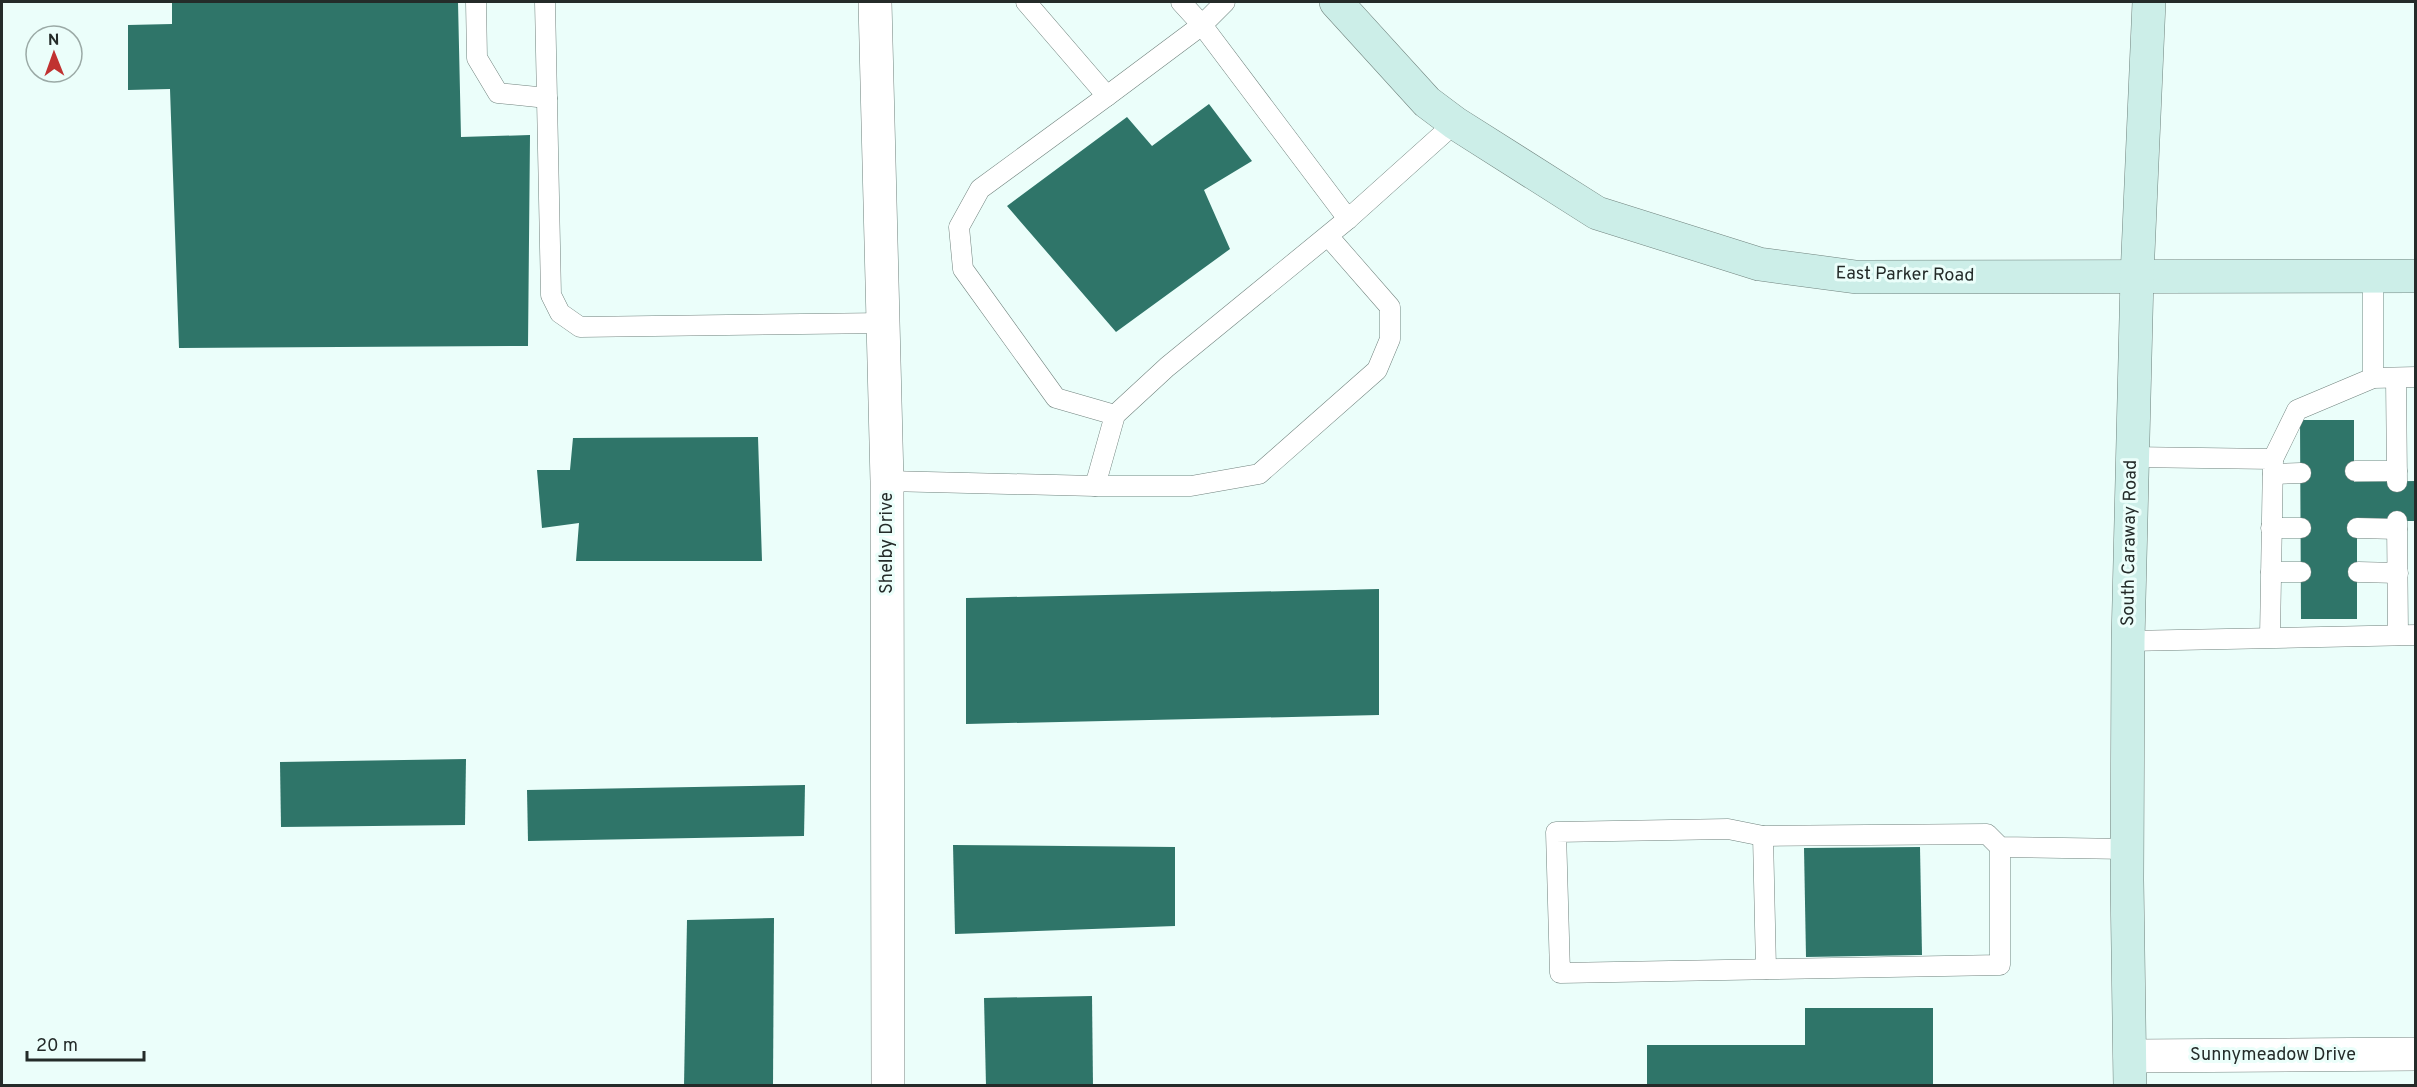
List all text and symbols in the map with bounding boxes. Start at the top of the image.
north arrow [24,24,84,84]
text: N [48,31,60,51]
street label: East Parker Road [1835,262,1975,288]
street label: South Caraway Road [2117,460,2143,626]
street label: Shelby Drive [876,492,899,594]
scale bar [27,1024,144,1062]
text: 20 m [36,1035,78,1058]
street label: Sunnymeadow Drive [2190,1044,2356,1067]

